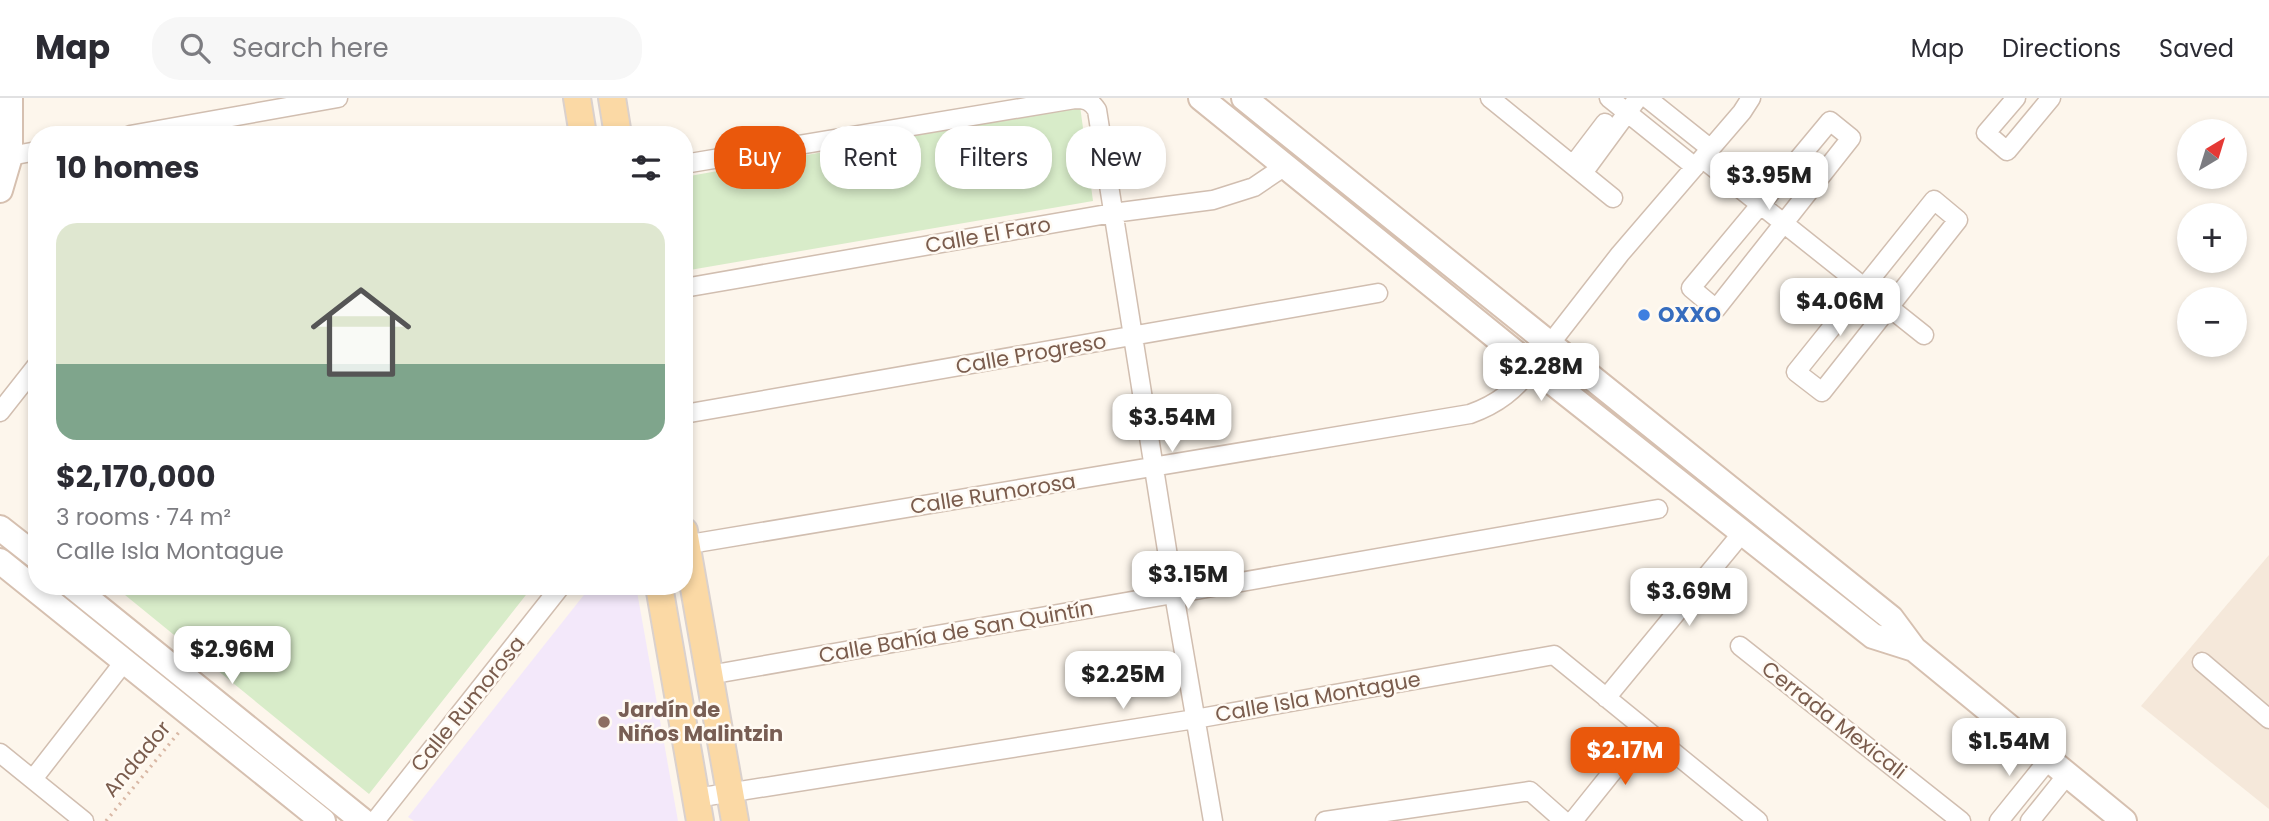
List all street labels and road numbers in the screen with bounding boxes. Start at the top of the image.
street label: Calle El Faro [923,209,1053,260]
street label: Calle Progreso [953,326,1108,381]
street label: Calle Rumorosa [908,466,1078,521]
street label: Calle Bahía de San Quintín [816,593,1095,670]
street label: Calle Rumorosa [404,630,531,778]
street label: Cerrada Mexicali [1756,654,1913,785]
street label: Calle Isla Montague [1213,664,1423,729]
street label: Andador [96,714,177,803]

